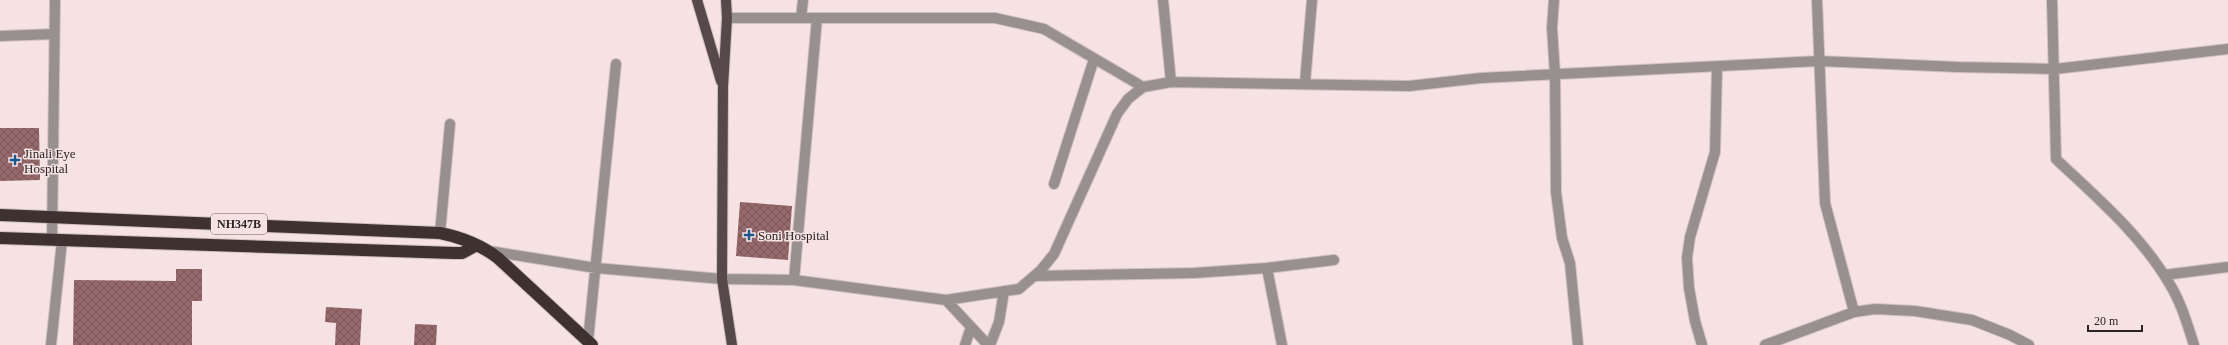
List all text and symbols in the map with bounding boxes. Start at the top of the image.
place label: Jinali Eye Hospital [24,146,76,176]
marker: Jinali Eye Hospital [9,154,21,166]
road number: NH347B [211,214,267,234]
place label: Soni Hospital [758,228,830,243]
marker: Soni Hospital [743,229,755,241]
scale bar [2088,307,2142,333]
text: 20 m [2094,314,2119,328]

